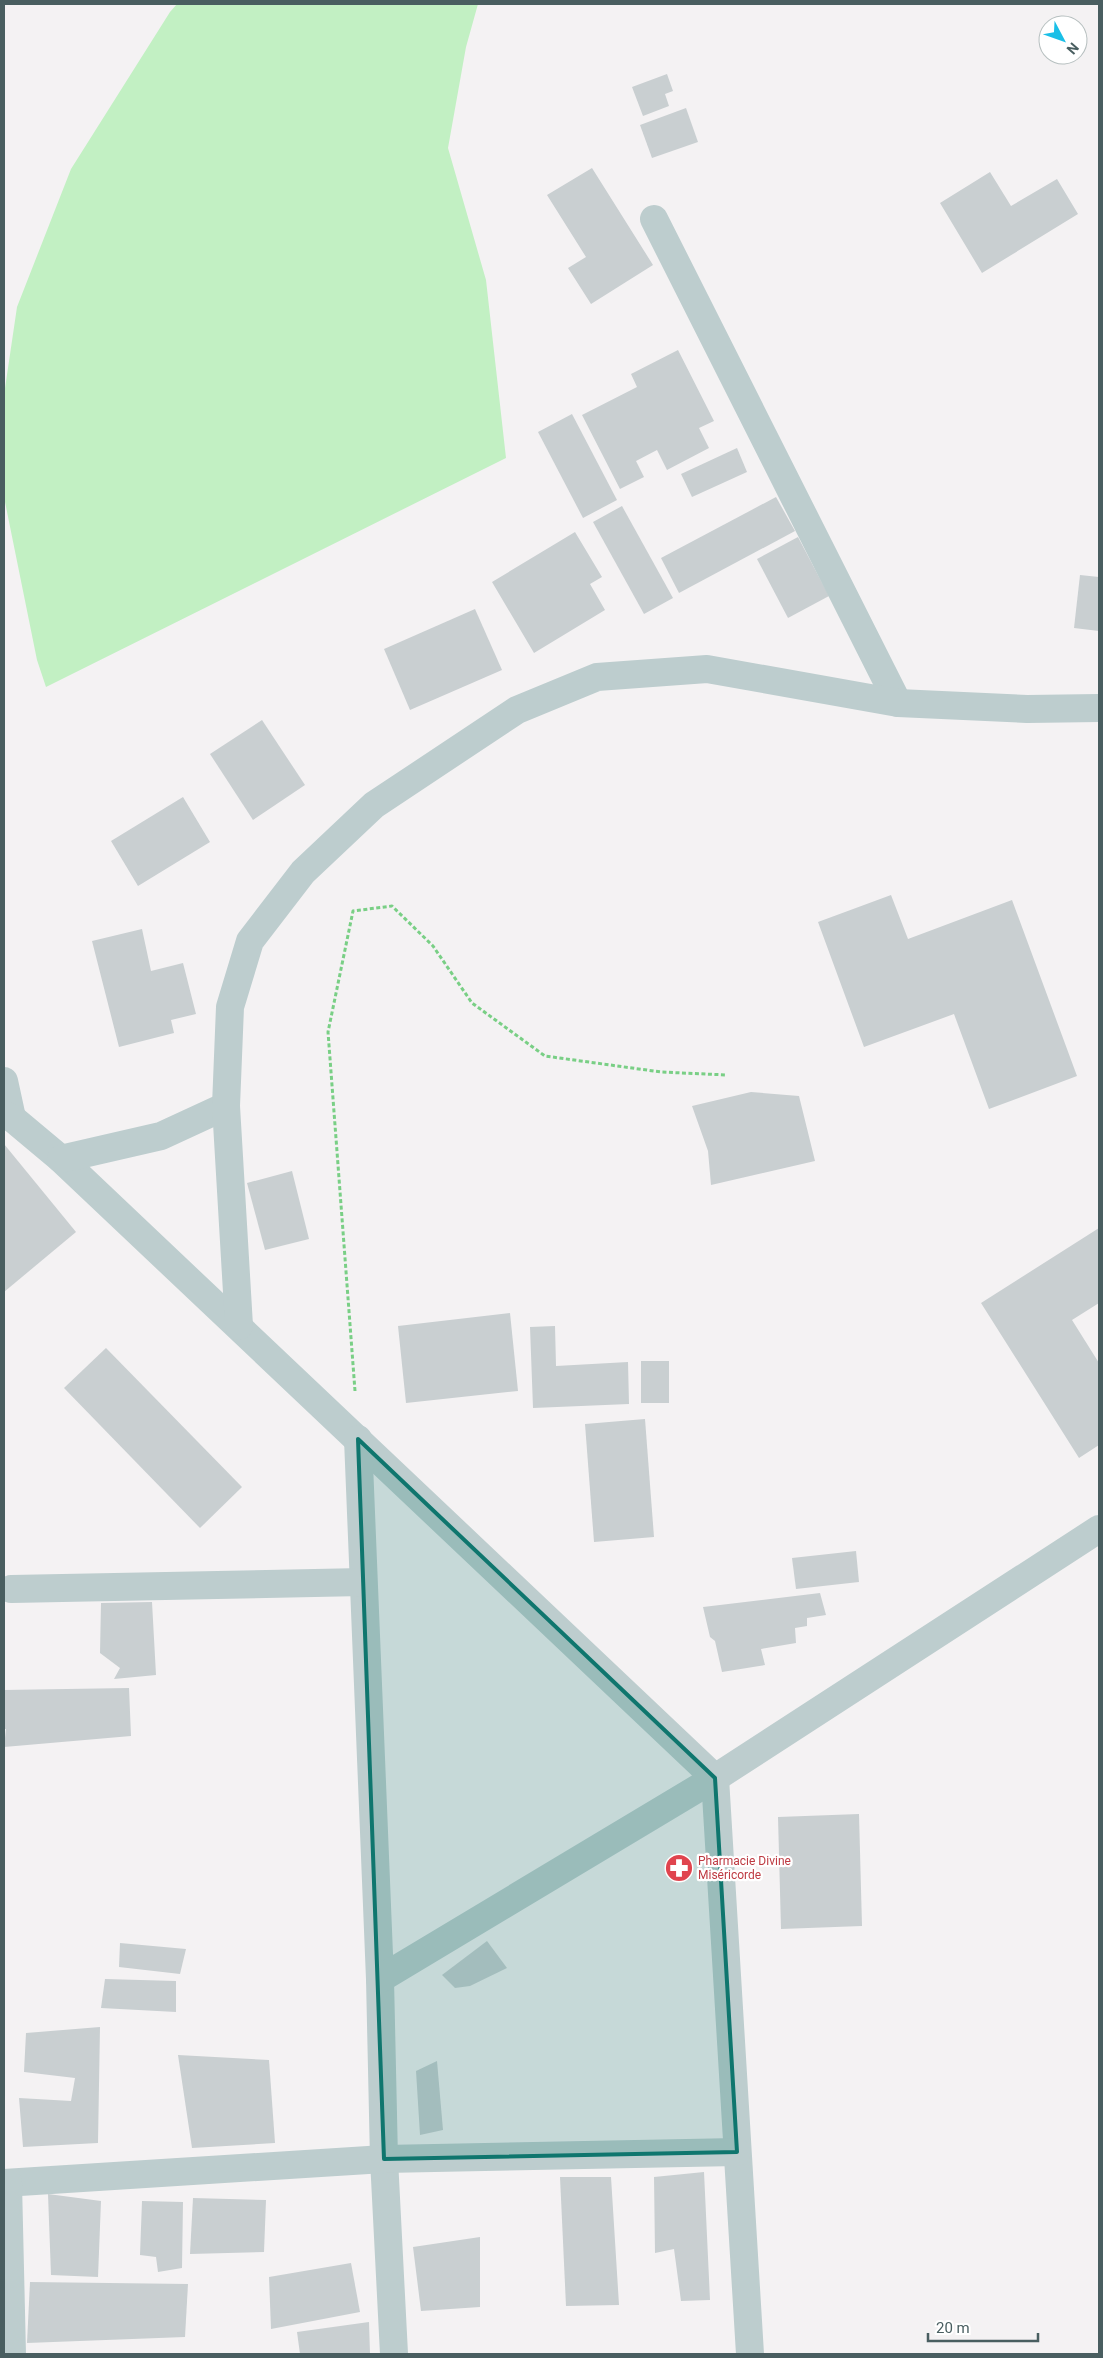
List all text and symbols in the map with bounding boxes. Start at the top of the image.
north arrow [1038,15,1088,65]
text: N [1064,40,1082,58]
pharmacy icon: Pharmacie Divine Miséricorde [664,1853,694,1883]
place label: Pharmacie Divine Miséricorde [698,1854,791,1882]
scale bar [928,2310,1038,2342]
text: 20 m [936,2319,970,2337]

